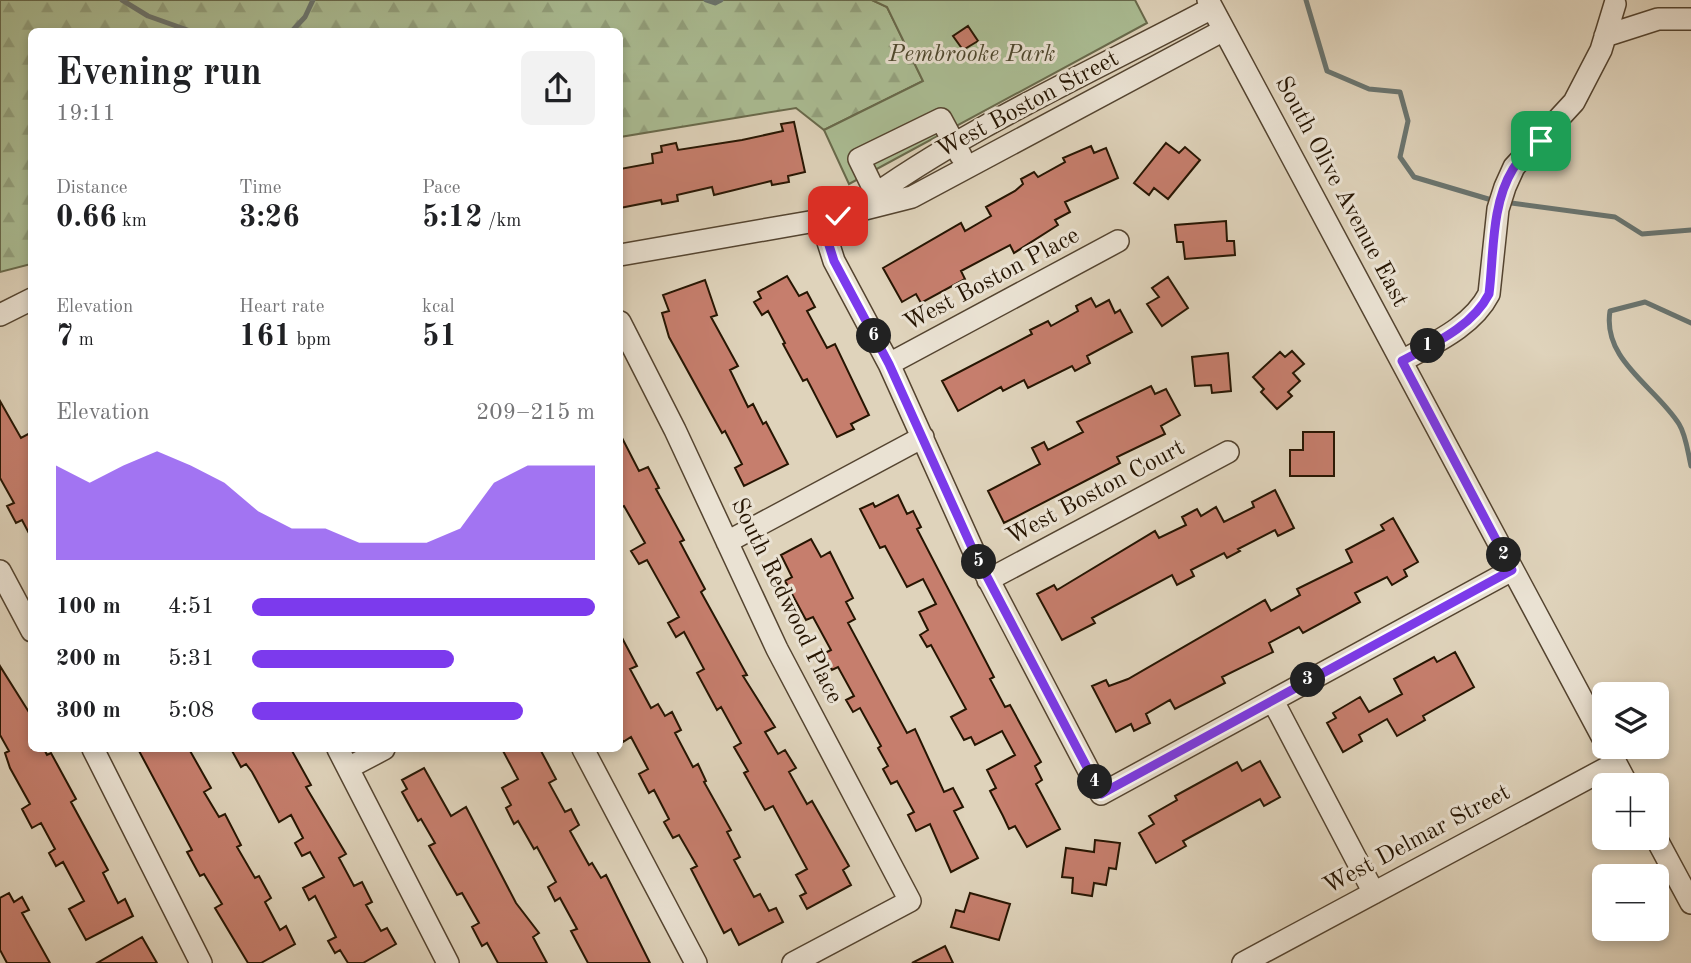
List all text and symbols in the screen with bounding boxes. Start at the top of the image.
park label: Pembrooke Park [888,43,1055,67]
street label: West Boston Street [933,47,1123,163]
button: share [521,51,595,125]
text: Evening run [56,55,262,93]
street label: South Olive Avenue East [1270,73,1412,311]
text: 19:11 [56,102,116,125]
pin [1511,111,1571,171]
icon: arrive [1522,122,1560,160]
text: Distance [56,179,128,198]
text: Time [239,179,282,198]
text: Pace [422,179,461,198]
pin [808,186,868,246]
icon: check [819,197,857,235]
text: 0.66 [56,203,117,233]
text: 3:26 [239,203,300,233]
text: 5:12 [422,203,483,233]
text: km [117,212,147,231]
text: /km [483,212,521,231]
street label: West Boston Place [900,224,1084,336]
text: Elevation [56,298,133,317]
text: Heart rate [239,298,324,317]
text: kcal [422,298,455,317]
pin: 6 [856,318,892,354]
text: 7 [56,322,73,352]
text: 161 [239,322,291,352]
text: 51 [422,322,457,352]
text: 6 [868,326,879,345]
pin: 1 [1410,328,1446,364]
text: m [73,331,94,350]
text: bpm [291,331,331,350]
text: 1 [1422,336,1433,355]
text: Elevation [56,401,150,424]
text: 209–215 m [476,401,595,424]
street label: West Boston Court [1003,436,1189,550]
street label: South Redwood Place [726,495,846,707]
pin: 2 [1486,538,1522,572]
pin: 5 [962,544,996,580]
text: 2 [1498,545,1509,564]
text: 5 [973,552,984,571]
text: 100 m [56,595,121,618]
text: 4:51 [168,595,214,618]
text: 200 m [56,647,121,670]
text: 5:31 [168,647,214,670]
pin: 3 [1290,662,1326,698]
text: 3 [1302,670,1313,689]
map controls [1592,682,1669,941]
button: layers [1592,682,1669,759]
text: 300 m [56,699,121,722]
text: 5:08 [168,699,214,722]
pin: 4 [1078,764,1112,800]
text: 4 [1089,772,1100,791]
button: + [1592,773,1669,850]
street label: West Delmar Street [1320,781,1514,899]
button: − [1592,864,1669,941]

